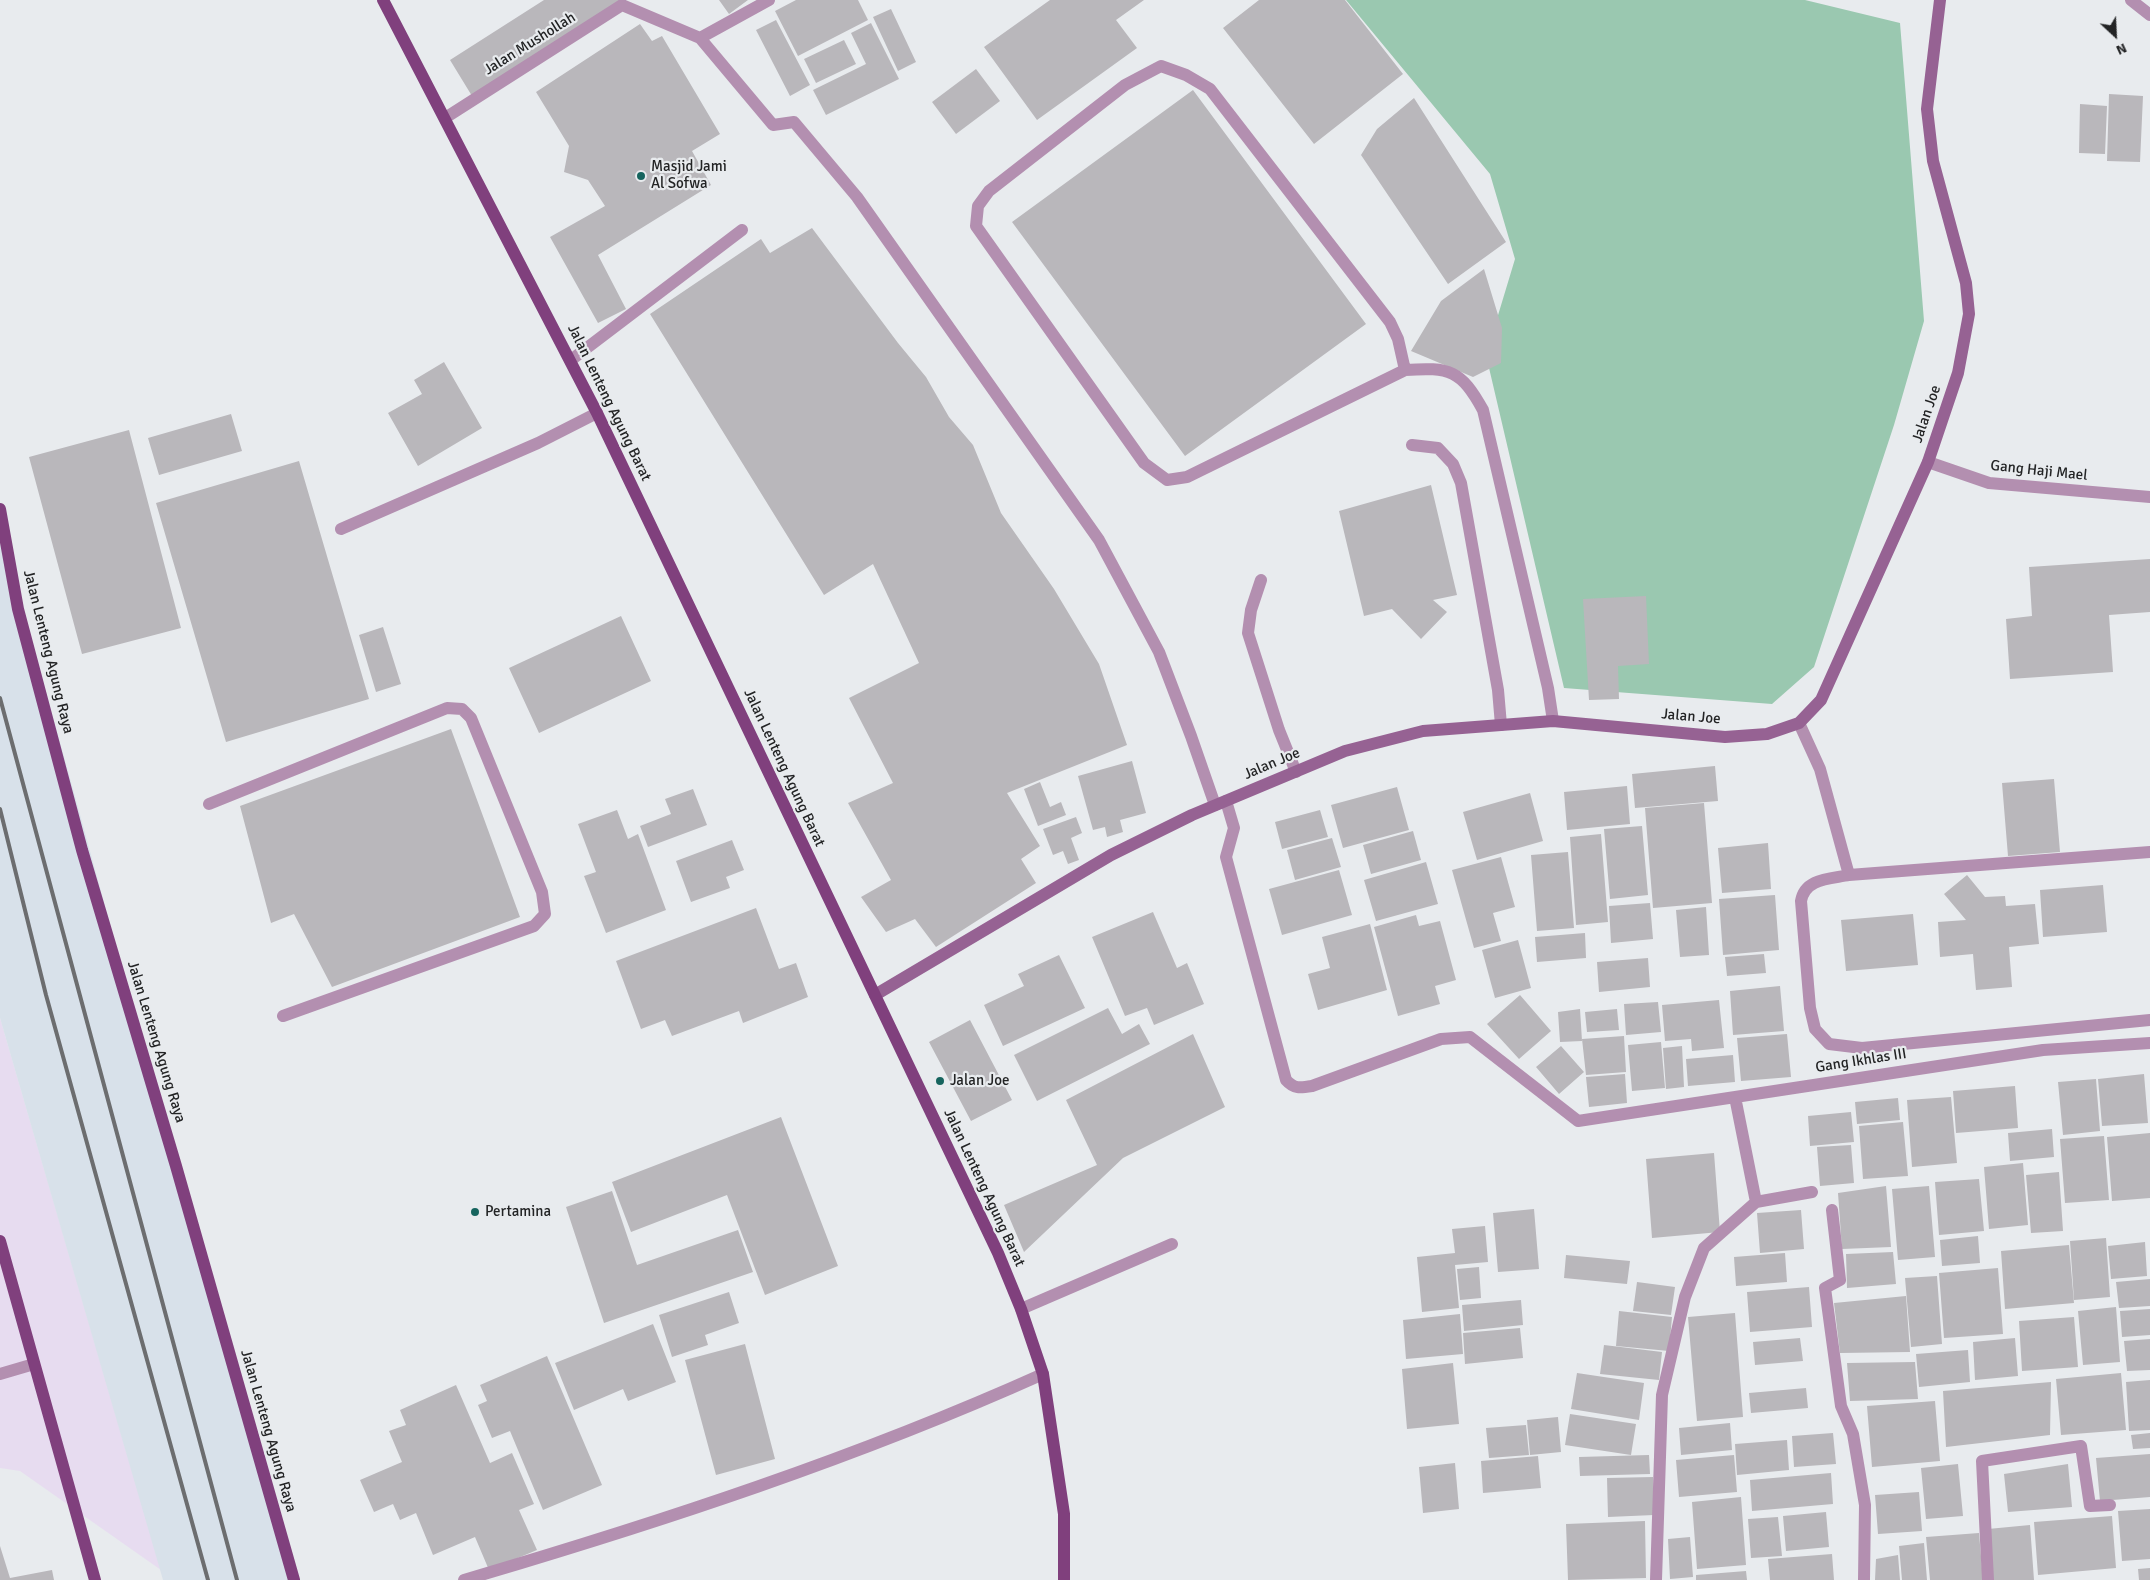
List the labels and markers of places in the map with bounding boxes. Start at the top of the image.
place label: Masjid Jami Al Sofwa [651,158,727,193]
marker: Masjid Jami Al Sofwa [635,170,647,182]
place label: Jalan Joe [950,1072,1009,1090]
marker: Jalan Joe [934,1075,946,1087]
place label: Pertamina [485,1203,551,1221]
marker: Pertamina [469,1206,481,1218]

